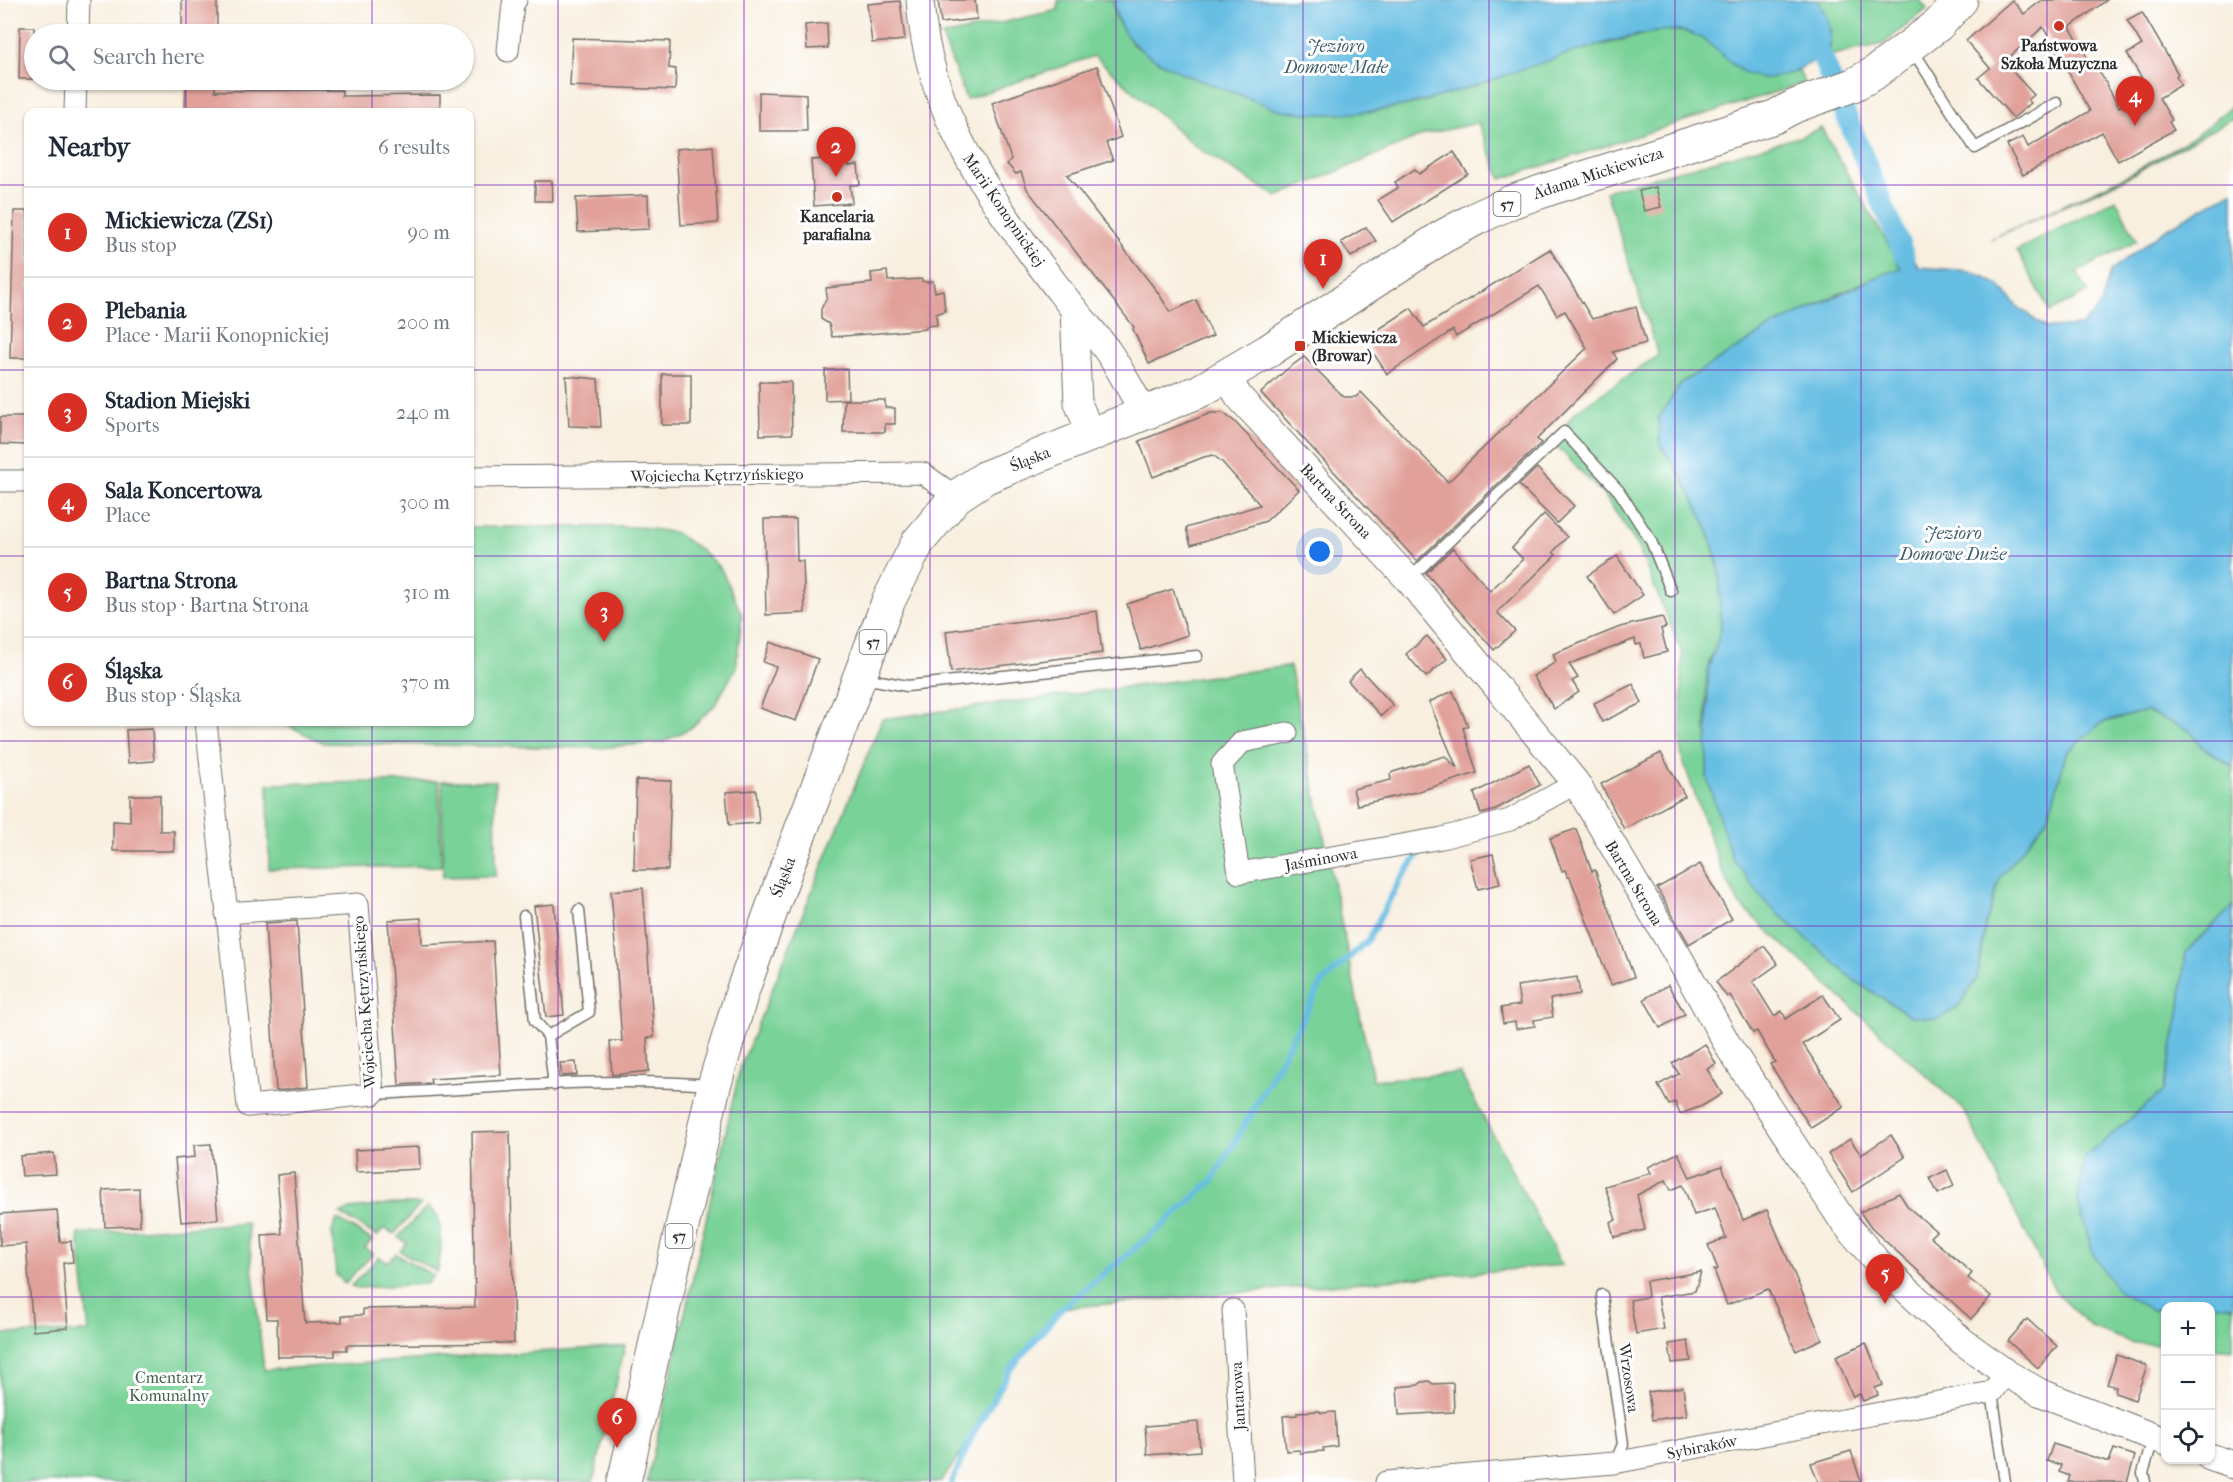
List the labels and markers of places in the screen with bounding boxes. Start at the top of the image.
marker: Państwowa Szkoła Muzyczna [2052,19,2066,33]
place label: Państwowa Szkoła Muzyczna [2001,36,2118,74]
pin: 4 [2116,76,2154,126]
pin: 2 [816,128,856,177]
marker: Kancelaria parafialna [830,190,844,204]
place label: Kancelaria parafialna [800,207,875,245]
pin: 1 [1304,240,1342,289]
place label: Mickiewicza (Browar) [1311,328,1398,366]
marker: Mickiewicza (Browar) [1293,339,1307,353]
pin: 3 [584,592,624,642]
pin: 5 [1866,1254,1904,1304]
pin: 6 [598,1398,636,1448]

